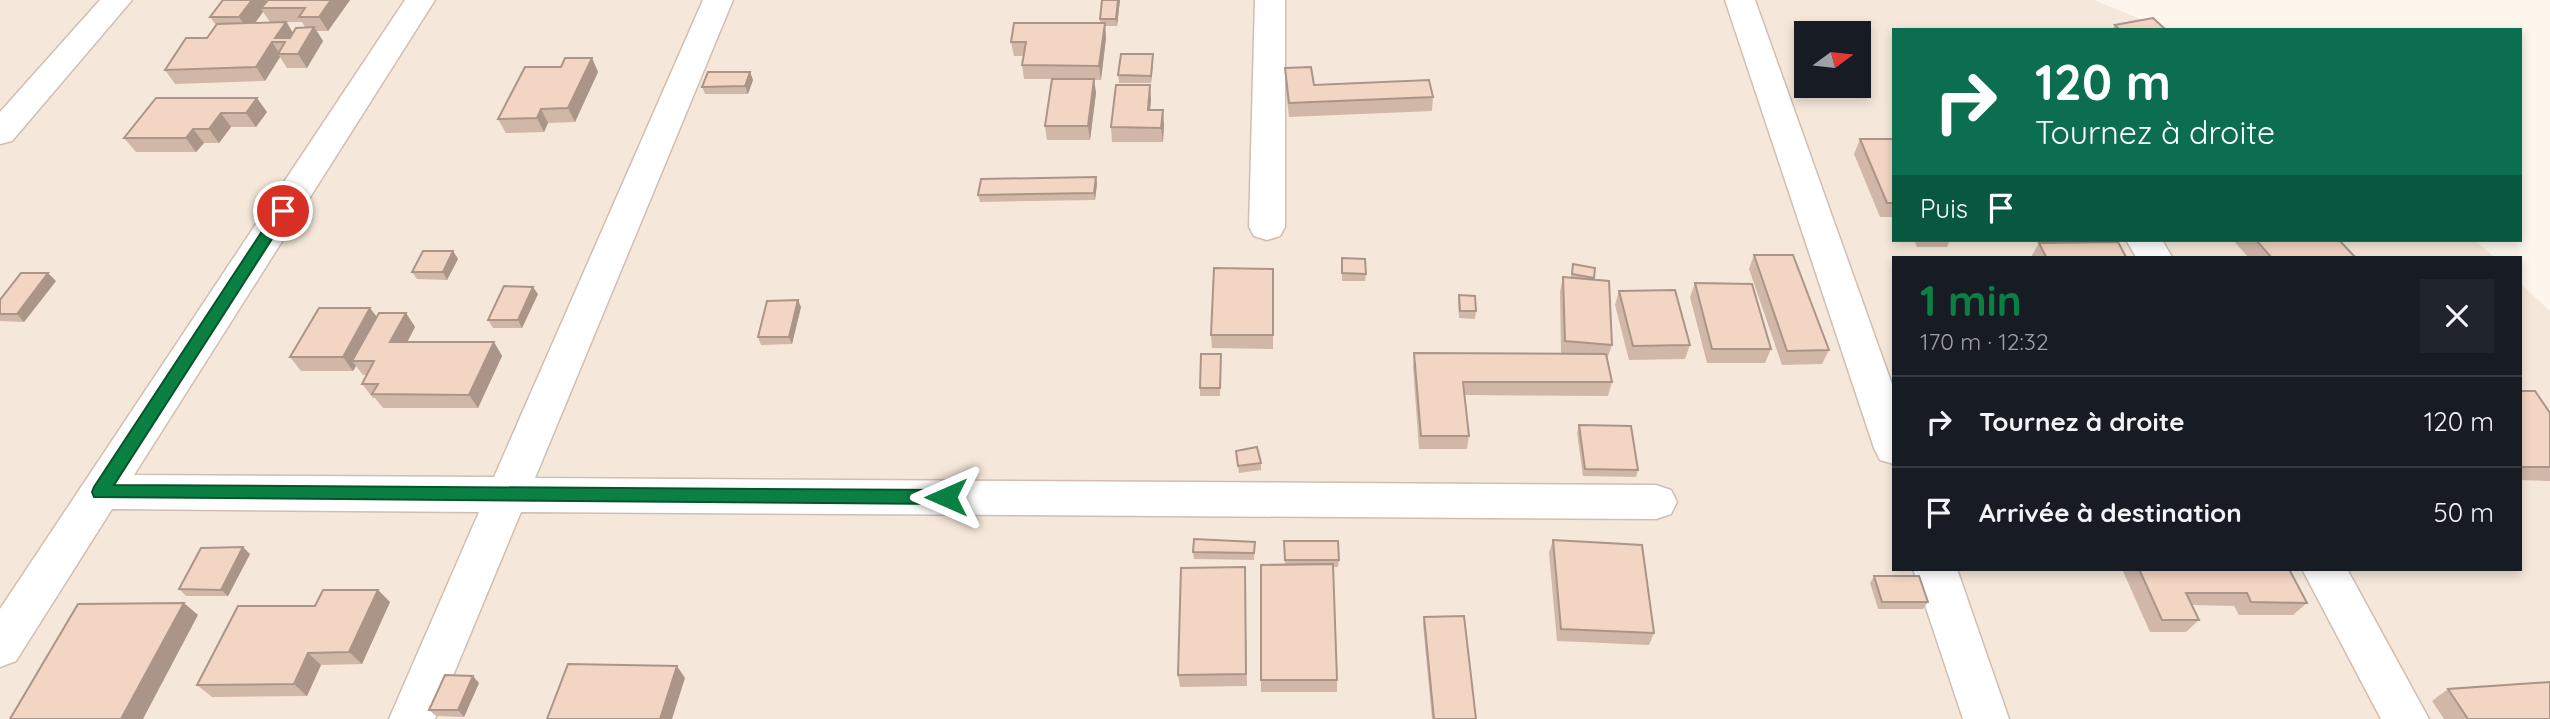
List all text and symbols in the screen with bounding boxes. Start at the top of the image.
north arrow [1794,21,1871,98]
map controls [1794,21,1871,98]
text: 120 m [2035,51,2171,112]
icon: right [1920,56,2011,147]
text: Tournez à droite [2035,112,2275,152]
pin [253,181,313,241]
icon: arrive [1982,189,2020,227]
icon: arrive [264,192,302,230]
text: Puis [1920,192,1968,225]
text: 1 min [1920,274,2022,327]
button: close [2420,279,2494,353]
text: 170 m · 12:32 [1920,327,2049,356]
icon: right [1920,403,1958,441]
text: Tournez à droite [1979,405,2184,438]
text: 120 m [2424,405,2494,438]
position arrow [909,460,983,534]
icon: arrive [1920,494,1958,532]
text: Arrivée à destination [1979,496,2242,529]
text: 50 m [2434,496,2494,529]

